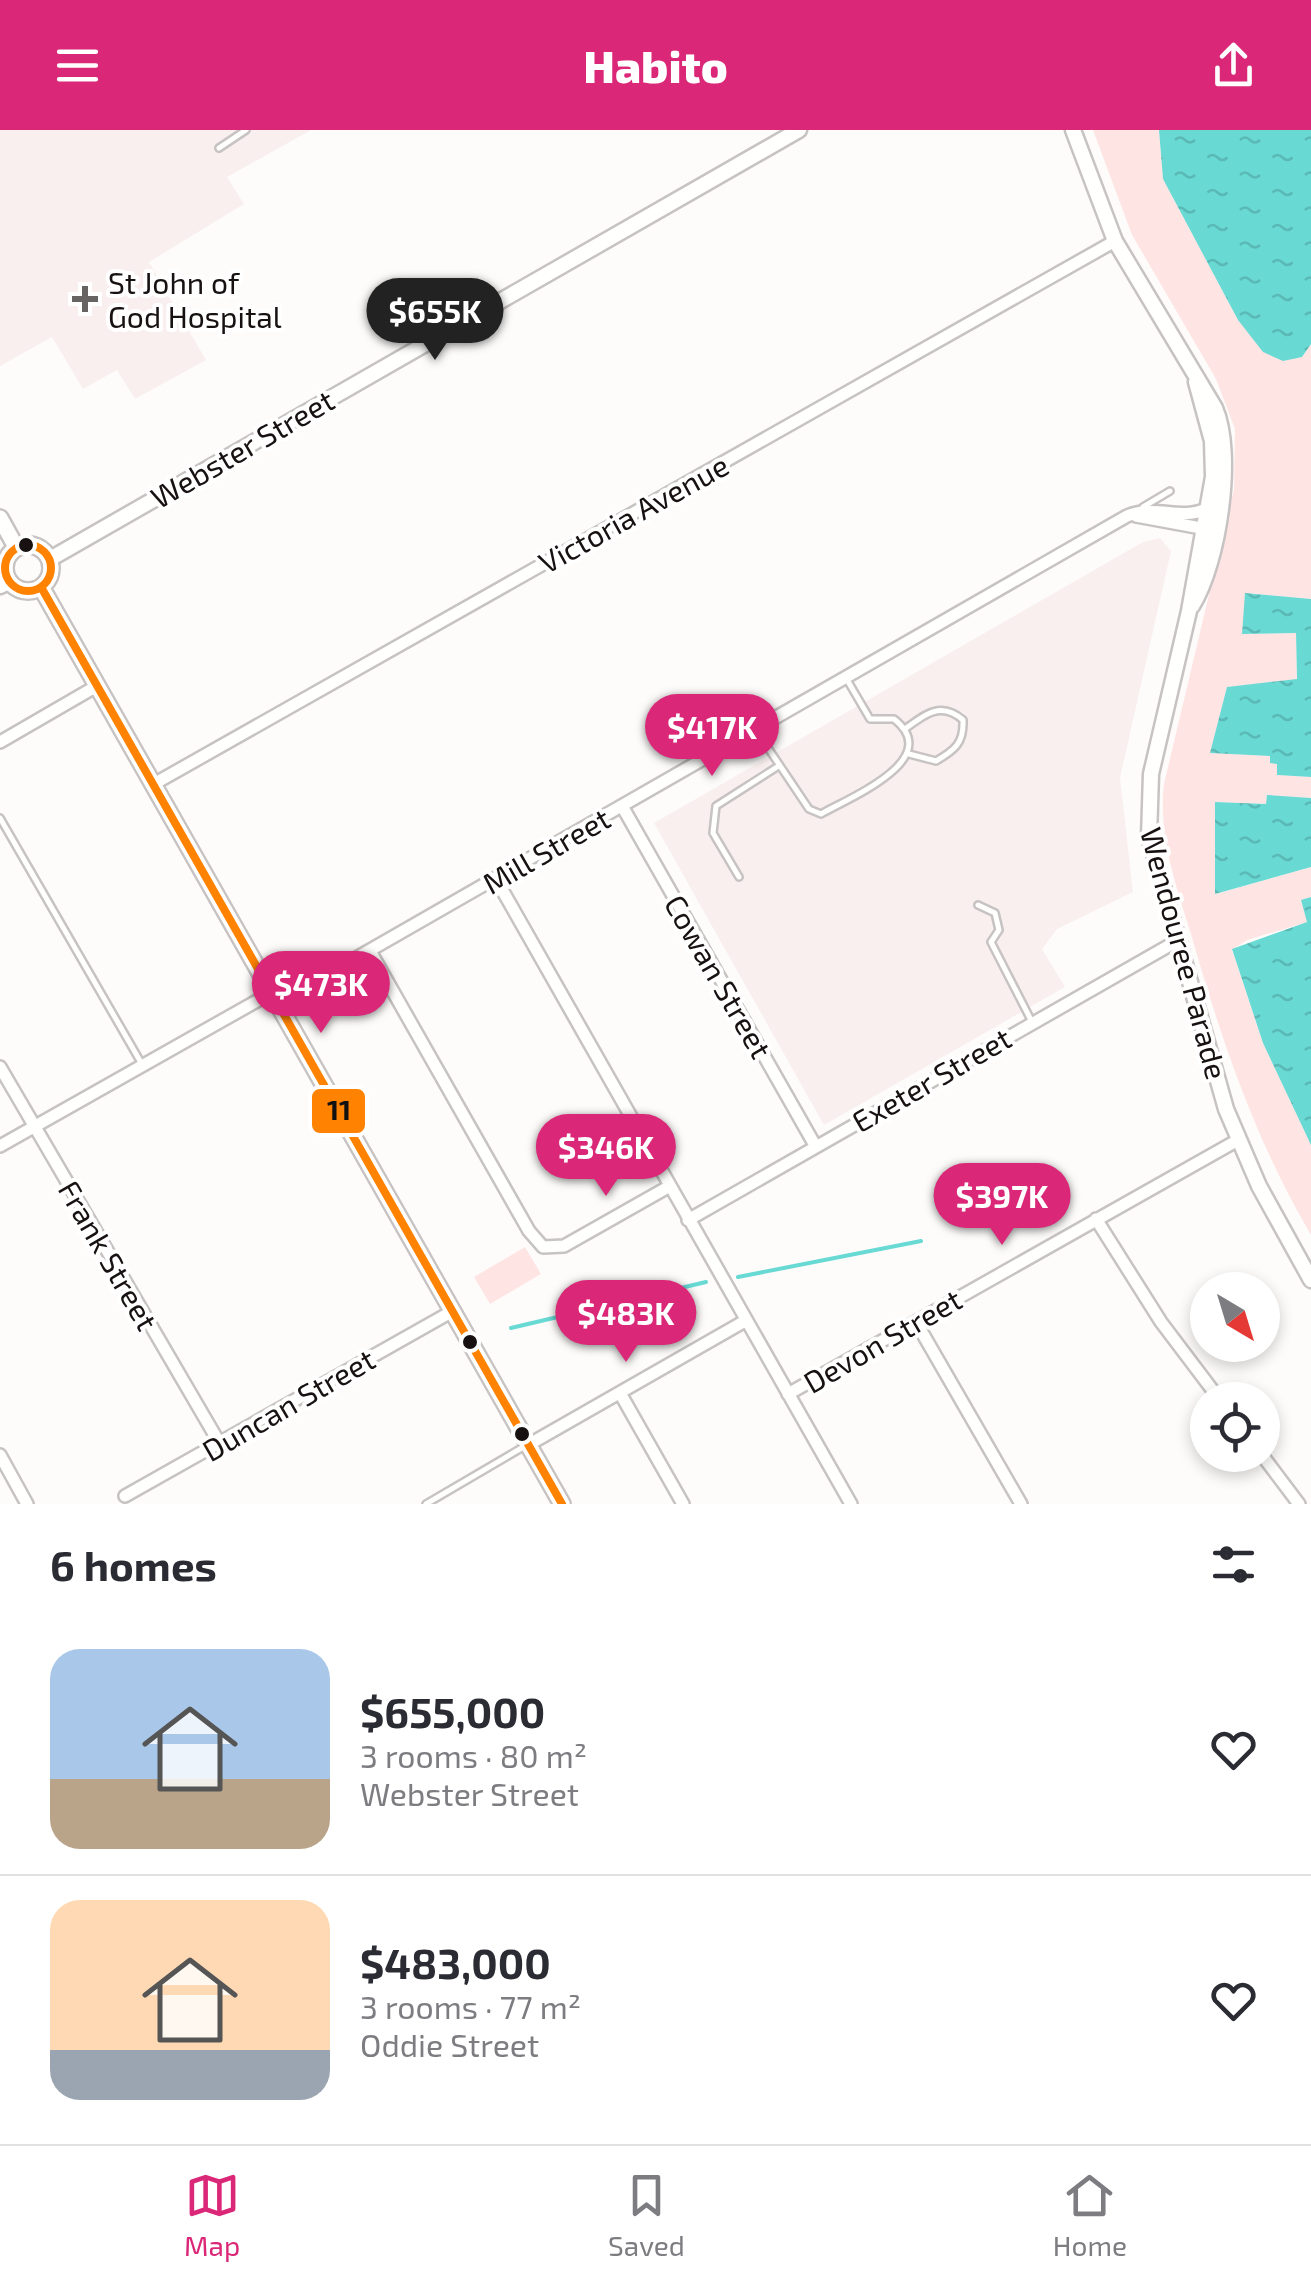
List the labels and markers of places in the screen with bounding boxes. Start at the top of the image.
place label: St John of God Hospital [108,264,282,334]
pin: $655K [365,278,505,363]
marker: St John of God Hospital [72,286,98,312]
unlabelled marker [16,535,36,555]
pin: $417K [642,694,782,779]
pin: $473K [251,951,391,1036]
pin: $346K [536,1114,676,1199]
pin: $397K [932,1163,1072,1248]
pin: $483K [556,1280,696,1365]
unlabelled marker [460,1332,480,1352]
unlabelled marker [512,1424,532,1444]

